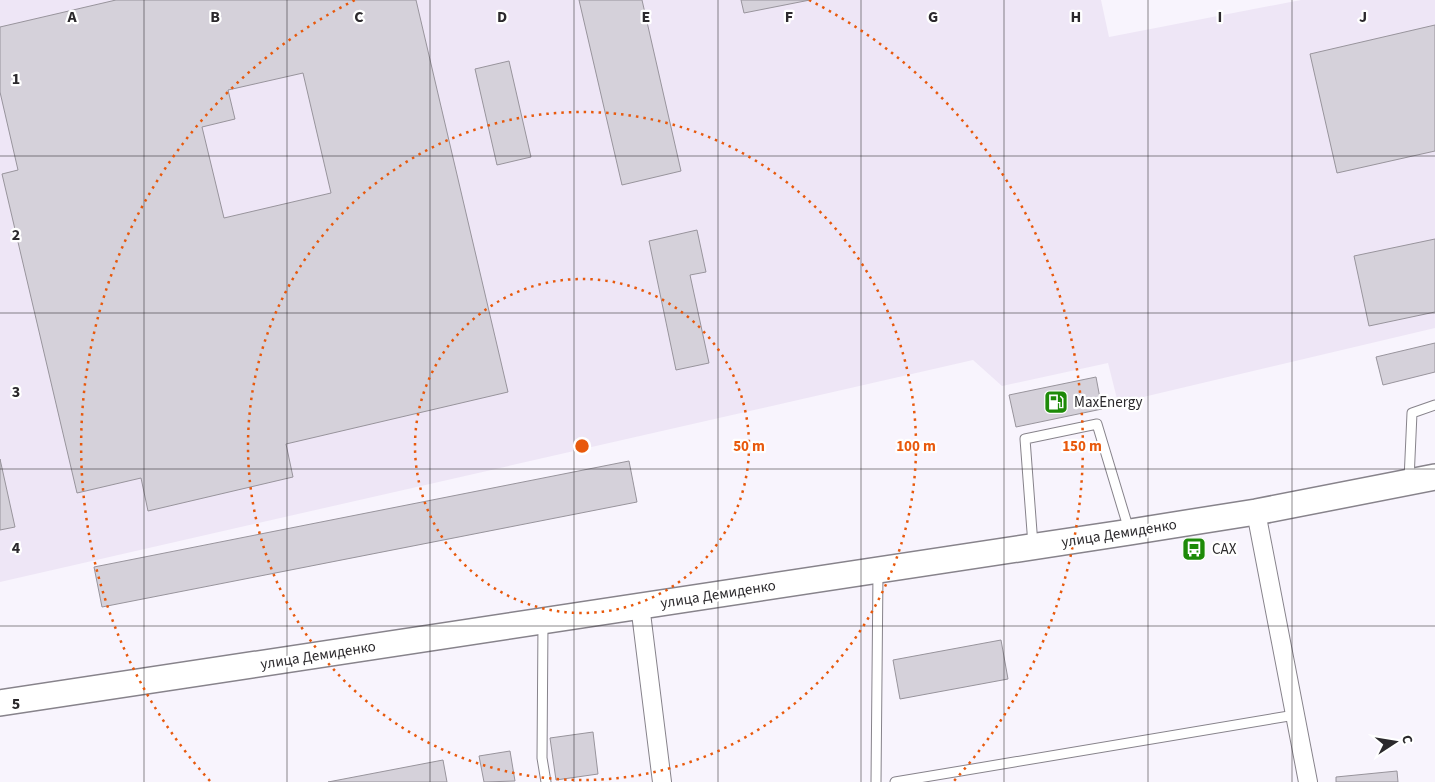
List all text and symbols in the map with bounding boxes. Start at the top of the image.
text: A [66,6,77,28]
text: B [210,6,220,28]
text: C [354,6,364,28]
text: D [497,6,507,28]
text: E [642,6,650,28]
text: F [785,6,793,28]
text: G [928,6,938,28]
text: H [1071,6,1081,28]
text: I [1218,6,1222,28]
text: J [1359,6,1367,28]
text: 1 [12,68,20,90]
text: 2 [12,224,20,246]
text: 3 [12,381,20,403]
fuel station icon: MaxEnergy [1043,389,1069,415]
place label: MaxEnergy [1074,392,1143,413]
text: 50 m [733,436,765,457]
text: 100 m [896,436,936,457]
text: 150 m [1062,436,1102,457]
centre of rings [573,437,591,455]
street label: улица Демиденко [1060,514,1178,553]
bus stop icon: САХ [1181,536,1207,562]
text: 4 [12,537,21,559]
place label: САХ [1212,539,1237,560]
street label: улица Демиденко [659,575,777,614]
street label: улица Демиденко [259,636,377,675]
text: 5 [12,693,20,715]
north arrow [1370,717,1420,767]
text: С [1396,733,1417,746]

